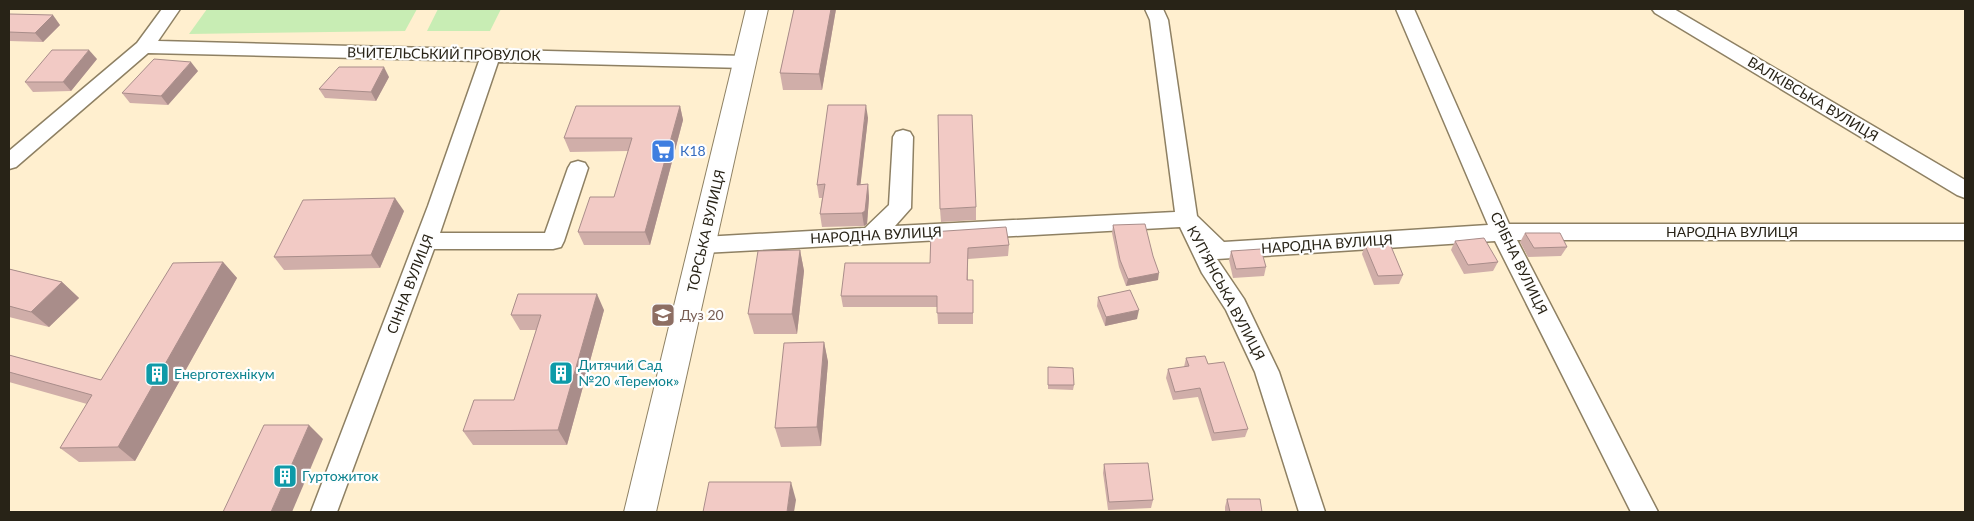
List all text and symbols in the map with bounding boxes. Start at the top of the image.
street label: ВЧИТЕЛЬСЬКИЙ ПРОВУЛОК [347,43,542,64]
street label: ВАЛКІВСЬКА ВУЛИЦЯ [1745,53,1882,144]
supermarket icon: К18 [650,138,676,164]
place label: К18 [680,142,706,159]
street label: ТОРСЬКА ВУЛИЦЯ [683,168,728,294]
street label: СРІБНА ВУЛИЦЯ [1487,209,1552,317]
street label: НАРОДНА ВУЛИЦЯ [810,223,942,246]
street label: КУП’ЯНСЬКА ВУЛИЦЯ [1184,223,1269,363]
street label: НАРОДНА ВУЛИЦЯ [1666,223,1798,240]
street label: НАРОДНА ВУЛИЦЯ [1261,230,1393,257]
street label: СІННА ВУЛИЦЯ [383,231,436,336]
school or university icon: Дуз 20 [650,302,676,328]
place label: Дуз 20 [680,306,724,323]
place label: Дитячий Сад №20 «Теремок» [578,356,679,389]
building icon: Дитячий Сад №20 «Теремок» [548,360,574,386]
building icon: Енерготехнікум [144,361,170,387]
place label: Енерготехнікум [174,365,275,382]
building icon: Гуртожиток [272,463,298,489]
place label: Гуртожиток [302,467,379,484]

